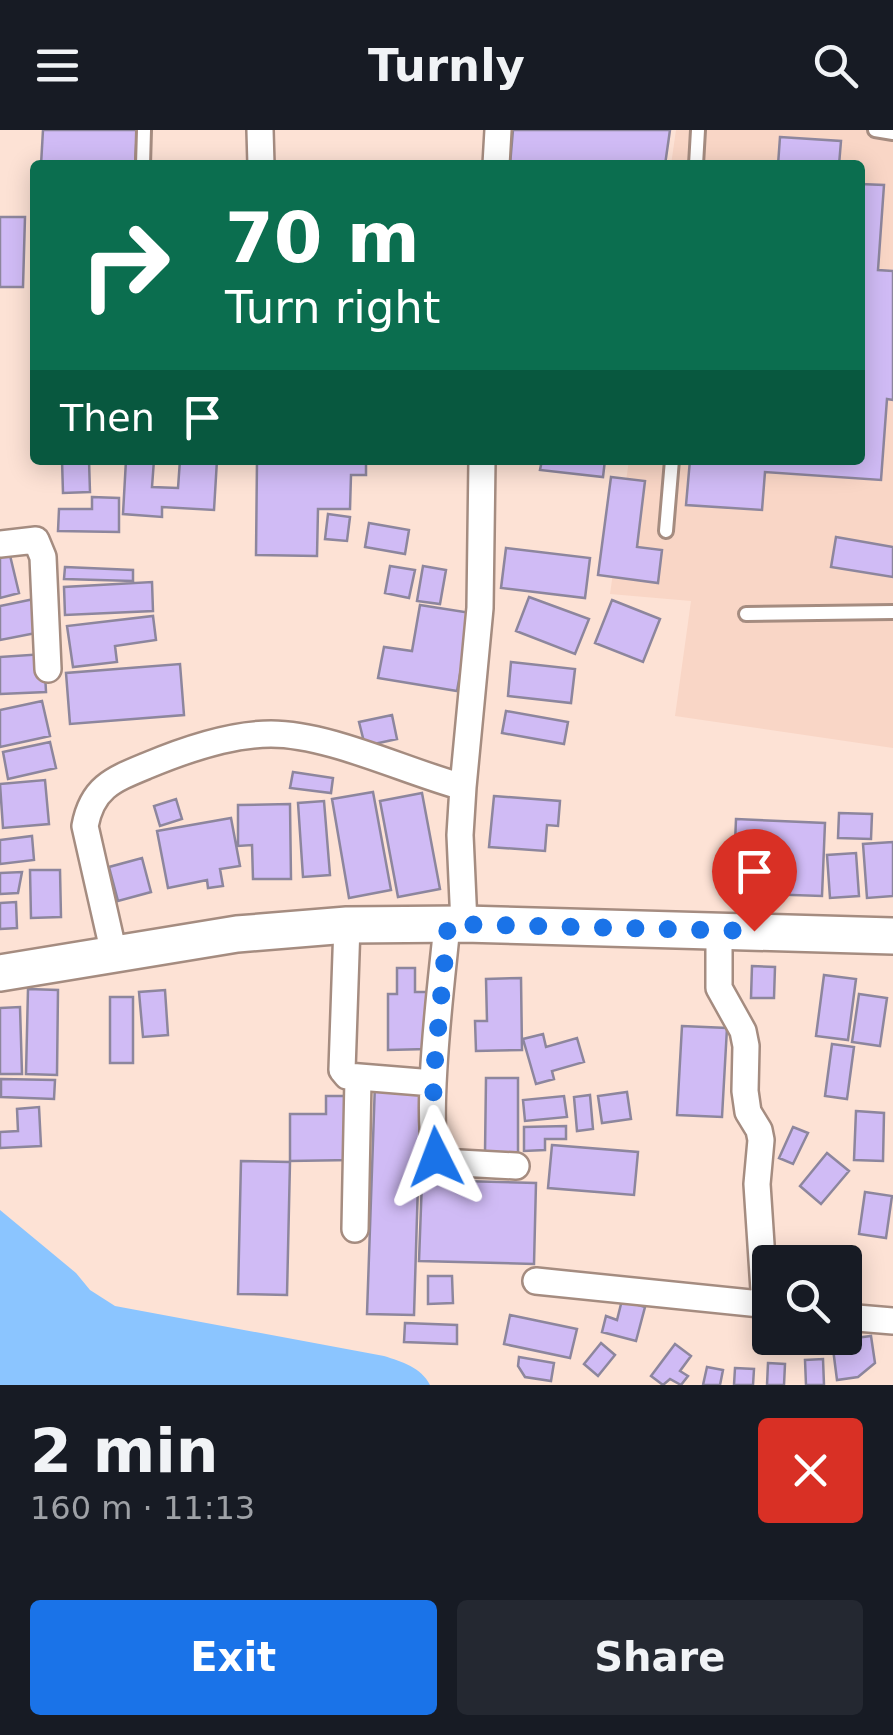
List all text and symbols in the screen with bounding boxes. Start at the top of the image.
icon: menu [30,38,85,93]
icon: search [808,38,863,93]
text: Turnly [368,39,525,92]
text: 70 m [225,197,420,279]
icon: right [60,200,190,330]
text: Turn right [225,281,440,334]
icon: arrive [175,390,230,445]
text: Then [60,396,155,440]
pin [712,829,797,932]
icon: arrive [727,844,782,899]
position arrow [384,1105,488,1209]
map controls [752,1245,862,1355]
button: search [752,1245,862,1355]
text: 2 min [30,1416,218,1486]
button: close [758,1418,863,1523]
text: 160 m · 11:13 [30,1489,255,1527]
button: Exit [30,1600,437,1715]
button: Share [457,1600,863,1715]

